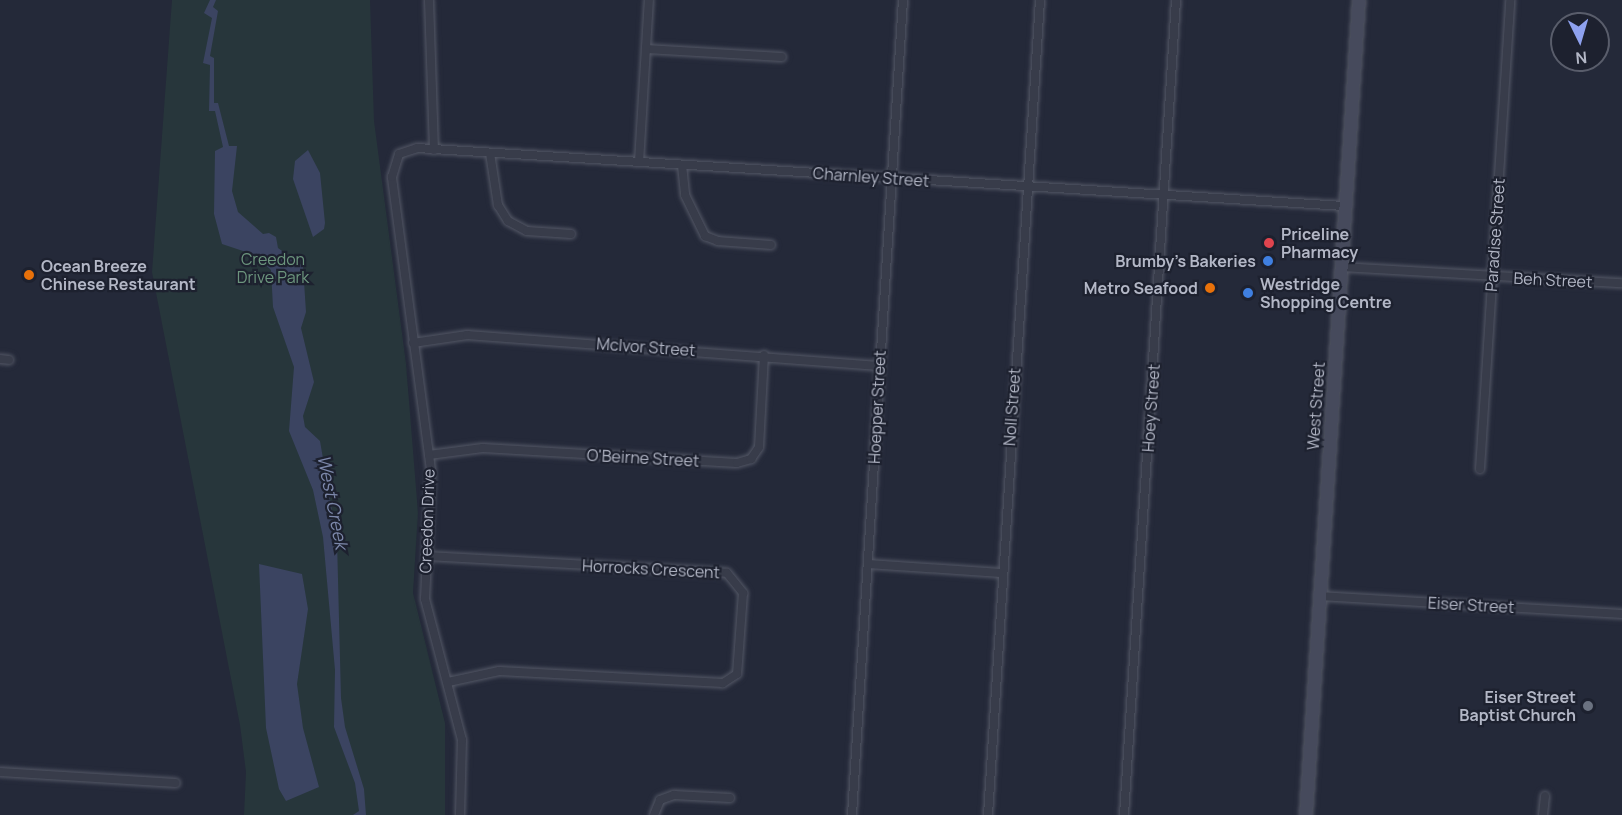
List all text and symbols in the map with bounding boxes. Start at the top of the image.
north arrow [1550,12,1610,72]
text: N [1575,46,1588,69]
street label: Charnley Street [812,163,930,191]
street label: Paradise Street [1481,178,1509,292]
place label: Priceline Pharmacy [1281,224,1358,262]
marker: Priceline Pharmacy [1262,236,1276,250]
park label: Creedon Drive Park [237,249,309,287]
place label: Brumby's Bakeries [1116,251,1256,271]
marker: Brumby's Bakeries [1261,254,1275,268]
place label: Ocean Breeze Chinese Restaurant [41,256,196,294]
marker: Ocean Breeze Chinese Restaurant [22,268,36,282]
street label: Beh Street [1513,268,1593,292]
place label: Westridge Shopping Centre [1260,274,1392,312]
place label: Metro Seafood [1084,278,1198,298]
marker: Metro Seafood [1203,281,1217,295]
marker: Westridge Shopping Centre [1241,286,1255,300]
street label: McIvor Street [596,334,696,360]
street label: Hoepper Street [864,350,890,464]
street label: West Street [1303,361,1329,451]
street label: Hoey Street [1138,363,1164,453]
street label: Noll Street [1000,367,1024,447]
street label: O'Beirne Street [586,445,700,471]
water label: West Creek [313,453,353,551]
street label: Creedon Drive [416,468,438,574]
street label: Horrocks Crescent [582,556,720,582]
street label: Eiser Street [1427,593,1515,617]
place label: Eiser Street Baptist Church [1459,687,1576,725]
marker: Eiser Street Baptist Church [1581,699,1595,713]

